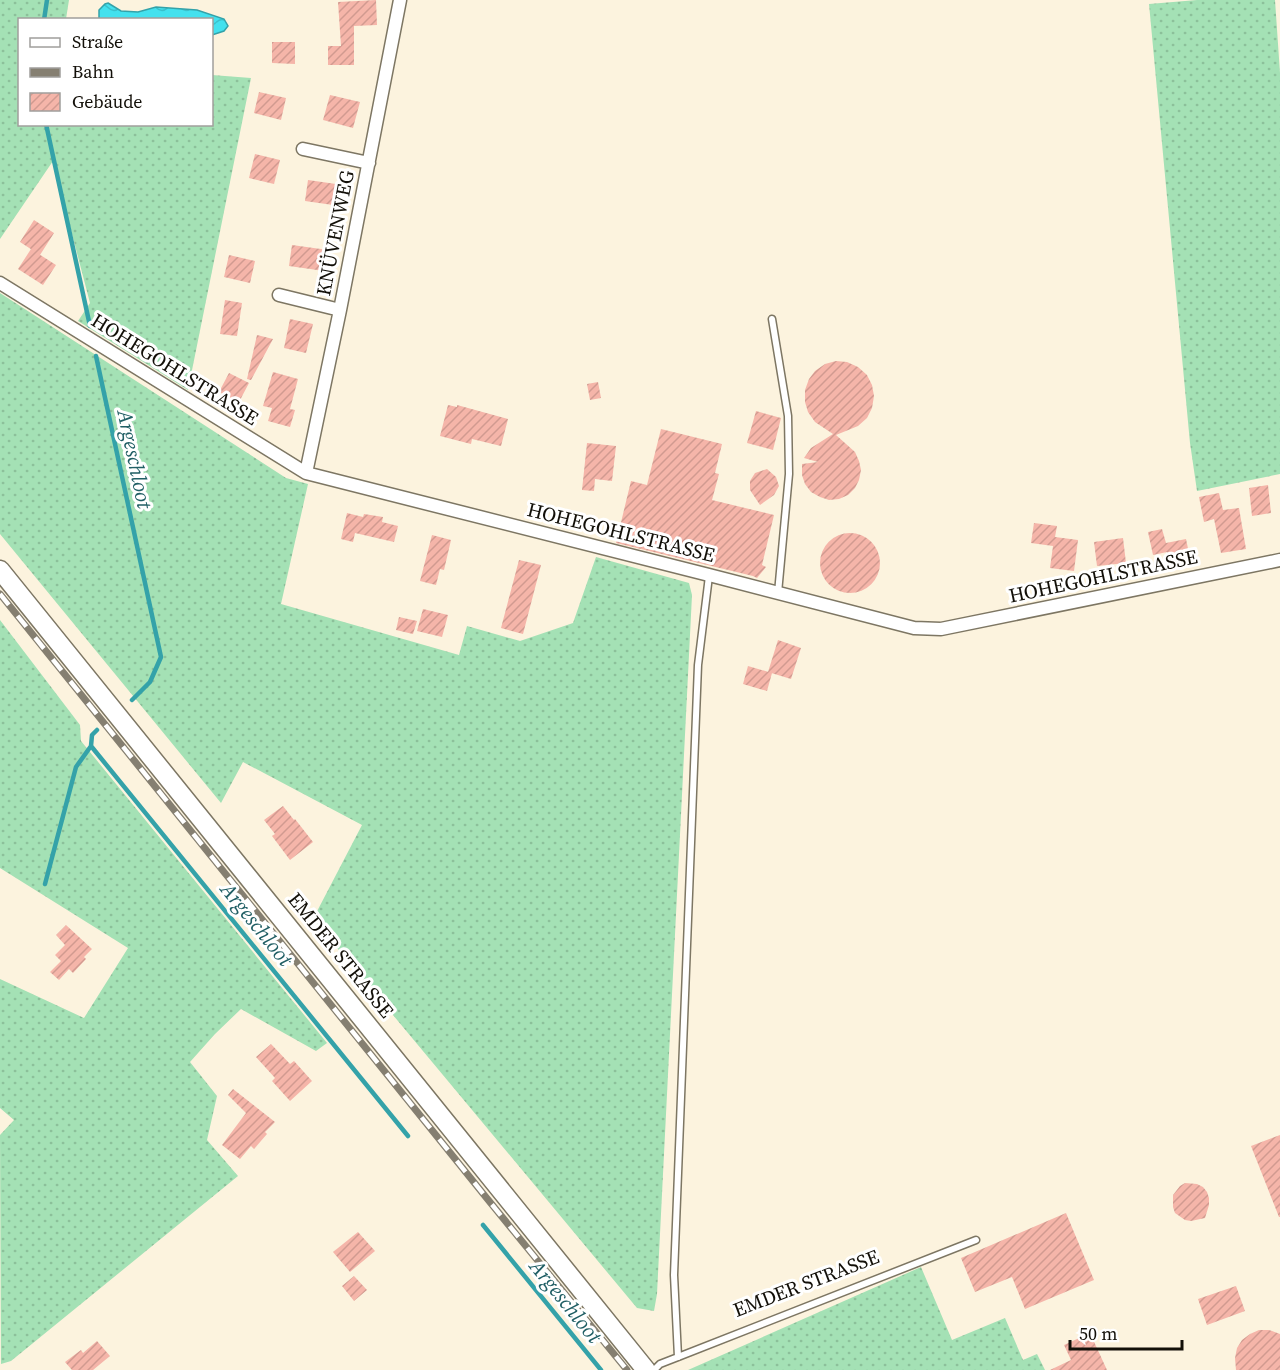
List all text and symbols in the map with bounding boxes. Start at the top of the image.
legend [18,18,213,126]
text: Straße [72,29,123,54]
text: Bahn [72,59,114,84]
text: Gebäude [72,89,143,114]
street label: KNÜVENWEG [309,168,361,298]
street label: HOHEGOHLSTRASSE [86,306,264,432]
water label: Argeschloot [110,406,160,512]
street label: HOHEGOHLSTRASSE [524,495,718,569]
street label: HOHEGOHLSTRASSE [1006,542,1200,610]
water label: Argeschloot [213,875,301,973]
street label: EMDER STRASSE [282,886,400,1024]
street label: EMDER STRASSE [729,1242,883,1324]
water label: Argeschloot [522,1252,610,1350]
scale bar [1070,1313,1182,1351]
text: 50 m [1079,1321,1117,1346]

